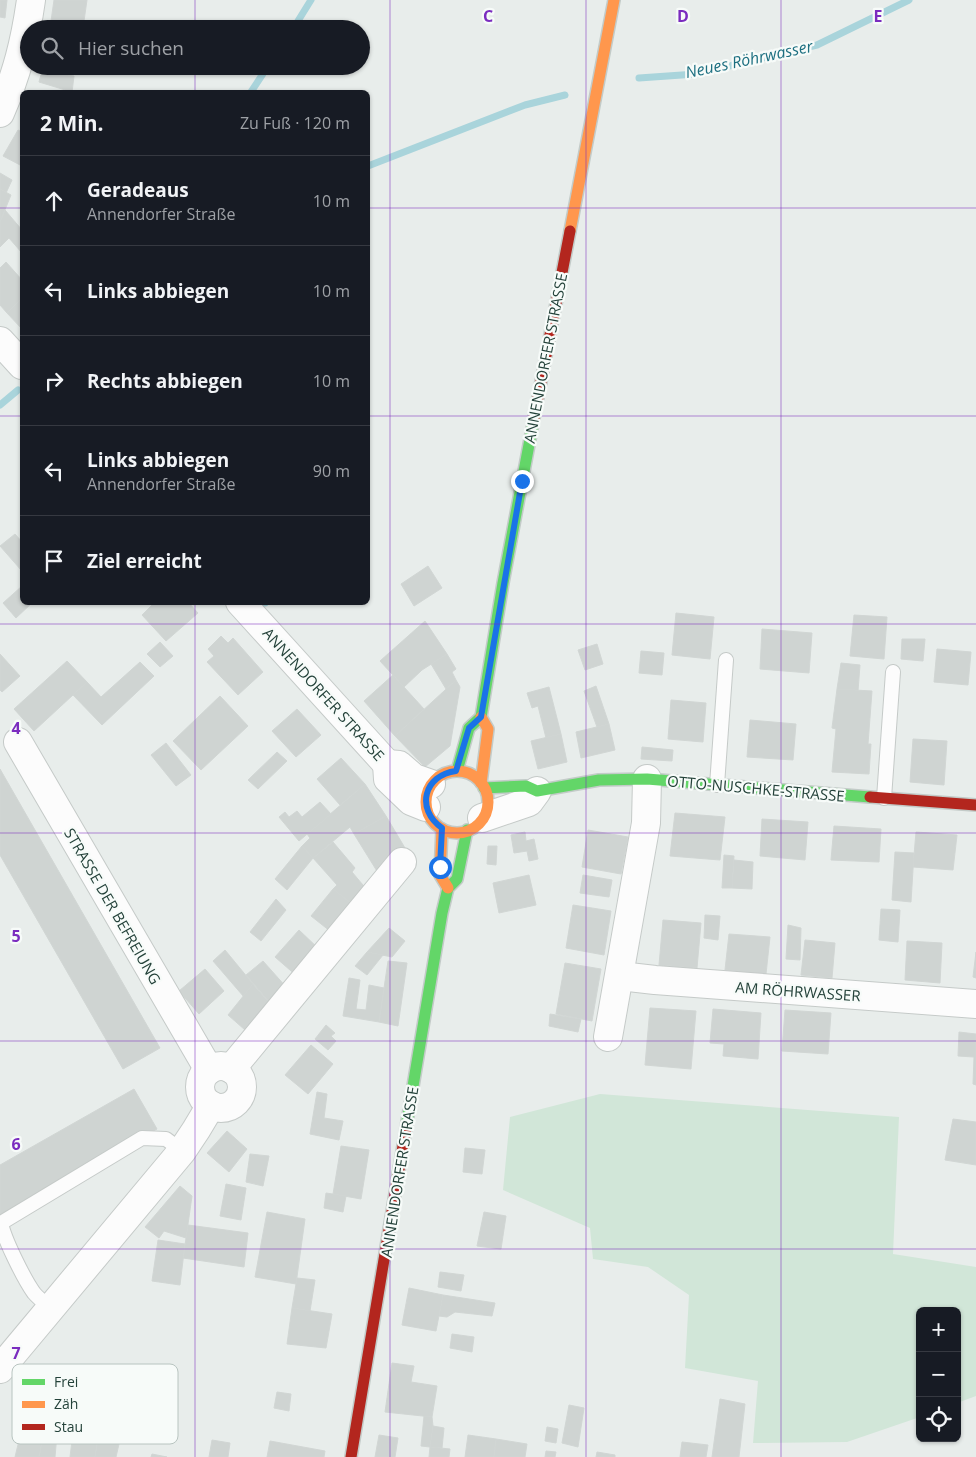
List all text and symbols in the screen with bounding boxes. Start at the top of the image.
text: C [483,5,493,27]
text: D [677,5,689,27]
text: E [874,5,883,27]
search box [20,20,370,75]
icon: search [38,34,66,62]
text: Hier suchen [78,35,184,61]
water label: Neues Röhrwasser [683,35,815,83]
text: 2 Min. [40,109,103,137]
text: Zu Fuß · 120 m [240,112,350,134]
text: Geradeaus [87,177,189,203]
icon: ahead [40,187,68,215]
text: 10 m [313,190,350,212]
text: Annendorfer Straße [87,203,235,225]
street label: ANNENDORFER STRASSE [519,271,571,445]
icon: left [40,277,68,305]
text: Links abbiegen [87,278,229,304]
text: 10 m [313,280,350,302]
icon: right [40,367,68,395]
text: Rechts abbiegen [87,368,243,394]
text: 10 m [313,370,350,392]
text: Links abbiegen [87,447,229,473]
icon: left [40,457,68,485]
text: 90 m [313,460,350,482]
route end [511,470,534,493]
text: Annendorfer Straße [87,473,235,495]
icon: arrive [40,547,68,575]
text: Ziel erreicht [87,548,202,574]
street label: ANNENDORFER STRASSE [259,623,389,765]
text: 4 [11,717,21,739]
street label: OTTO-NUSCHKE-STRASSE [666,770,846,806]
street label: STRASSE DER BEFREIUNG [60,824,166,988]
route start [429,856,452,879]
text: 5 [11,925,21,947]
street label: AM RÖHRWASSER [735,977,862,1005]
street label: ANNENDORFER STRASSE [376,1085,422,1259]
text: 6 [11,1133,21,1155]
map controls [916,1307,961,1442]
button: + [916,1307,961,1352]
text: 7 [11,1342,21,1364]
button: − [916,1352,961,1397]
legend [12,1364,178,1444]
text: Frei [54,1372,78,1391]
text: Zäh [54,1394,78,1413]
button: locate [916,1397,961,1442]
text: Stau [54,1417,83,1436]

